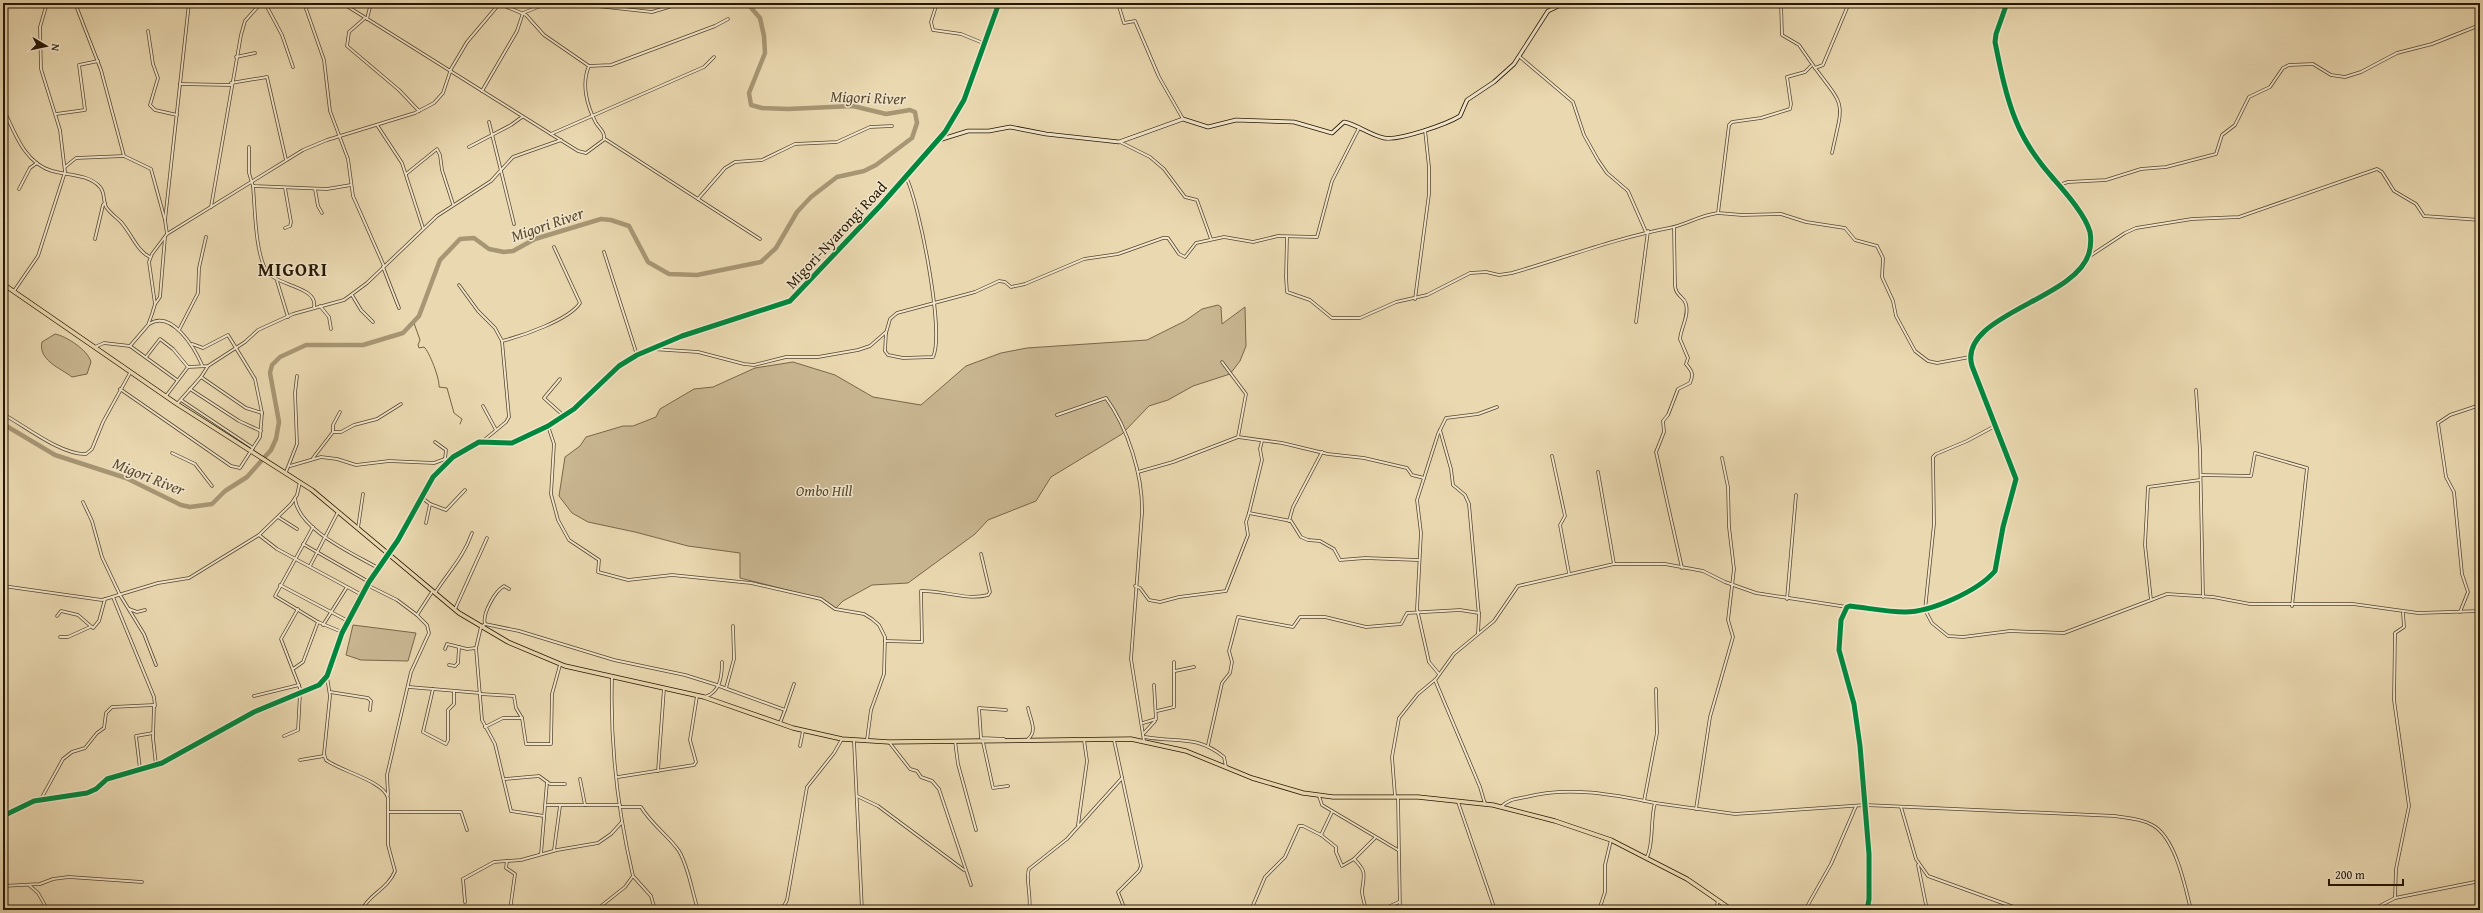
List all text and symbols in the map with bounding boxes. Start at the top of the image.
north arrow [26,26,66,66]
text: N [47,43,64,53]
water label: Migori River [830,84,907,110]
street label: Migori-Nyarongi Road [781,177,891,293]
water label: Migori River [507,200,588,248]
district label: MIGORI [258,255,328,283]
water label: Migori River [109,451,190,502]
park label: Ombo Hill [796,480,853,501]
scale bar [2329,861,2403,887]
text: 200 m [2335,866,2365,883]

